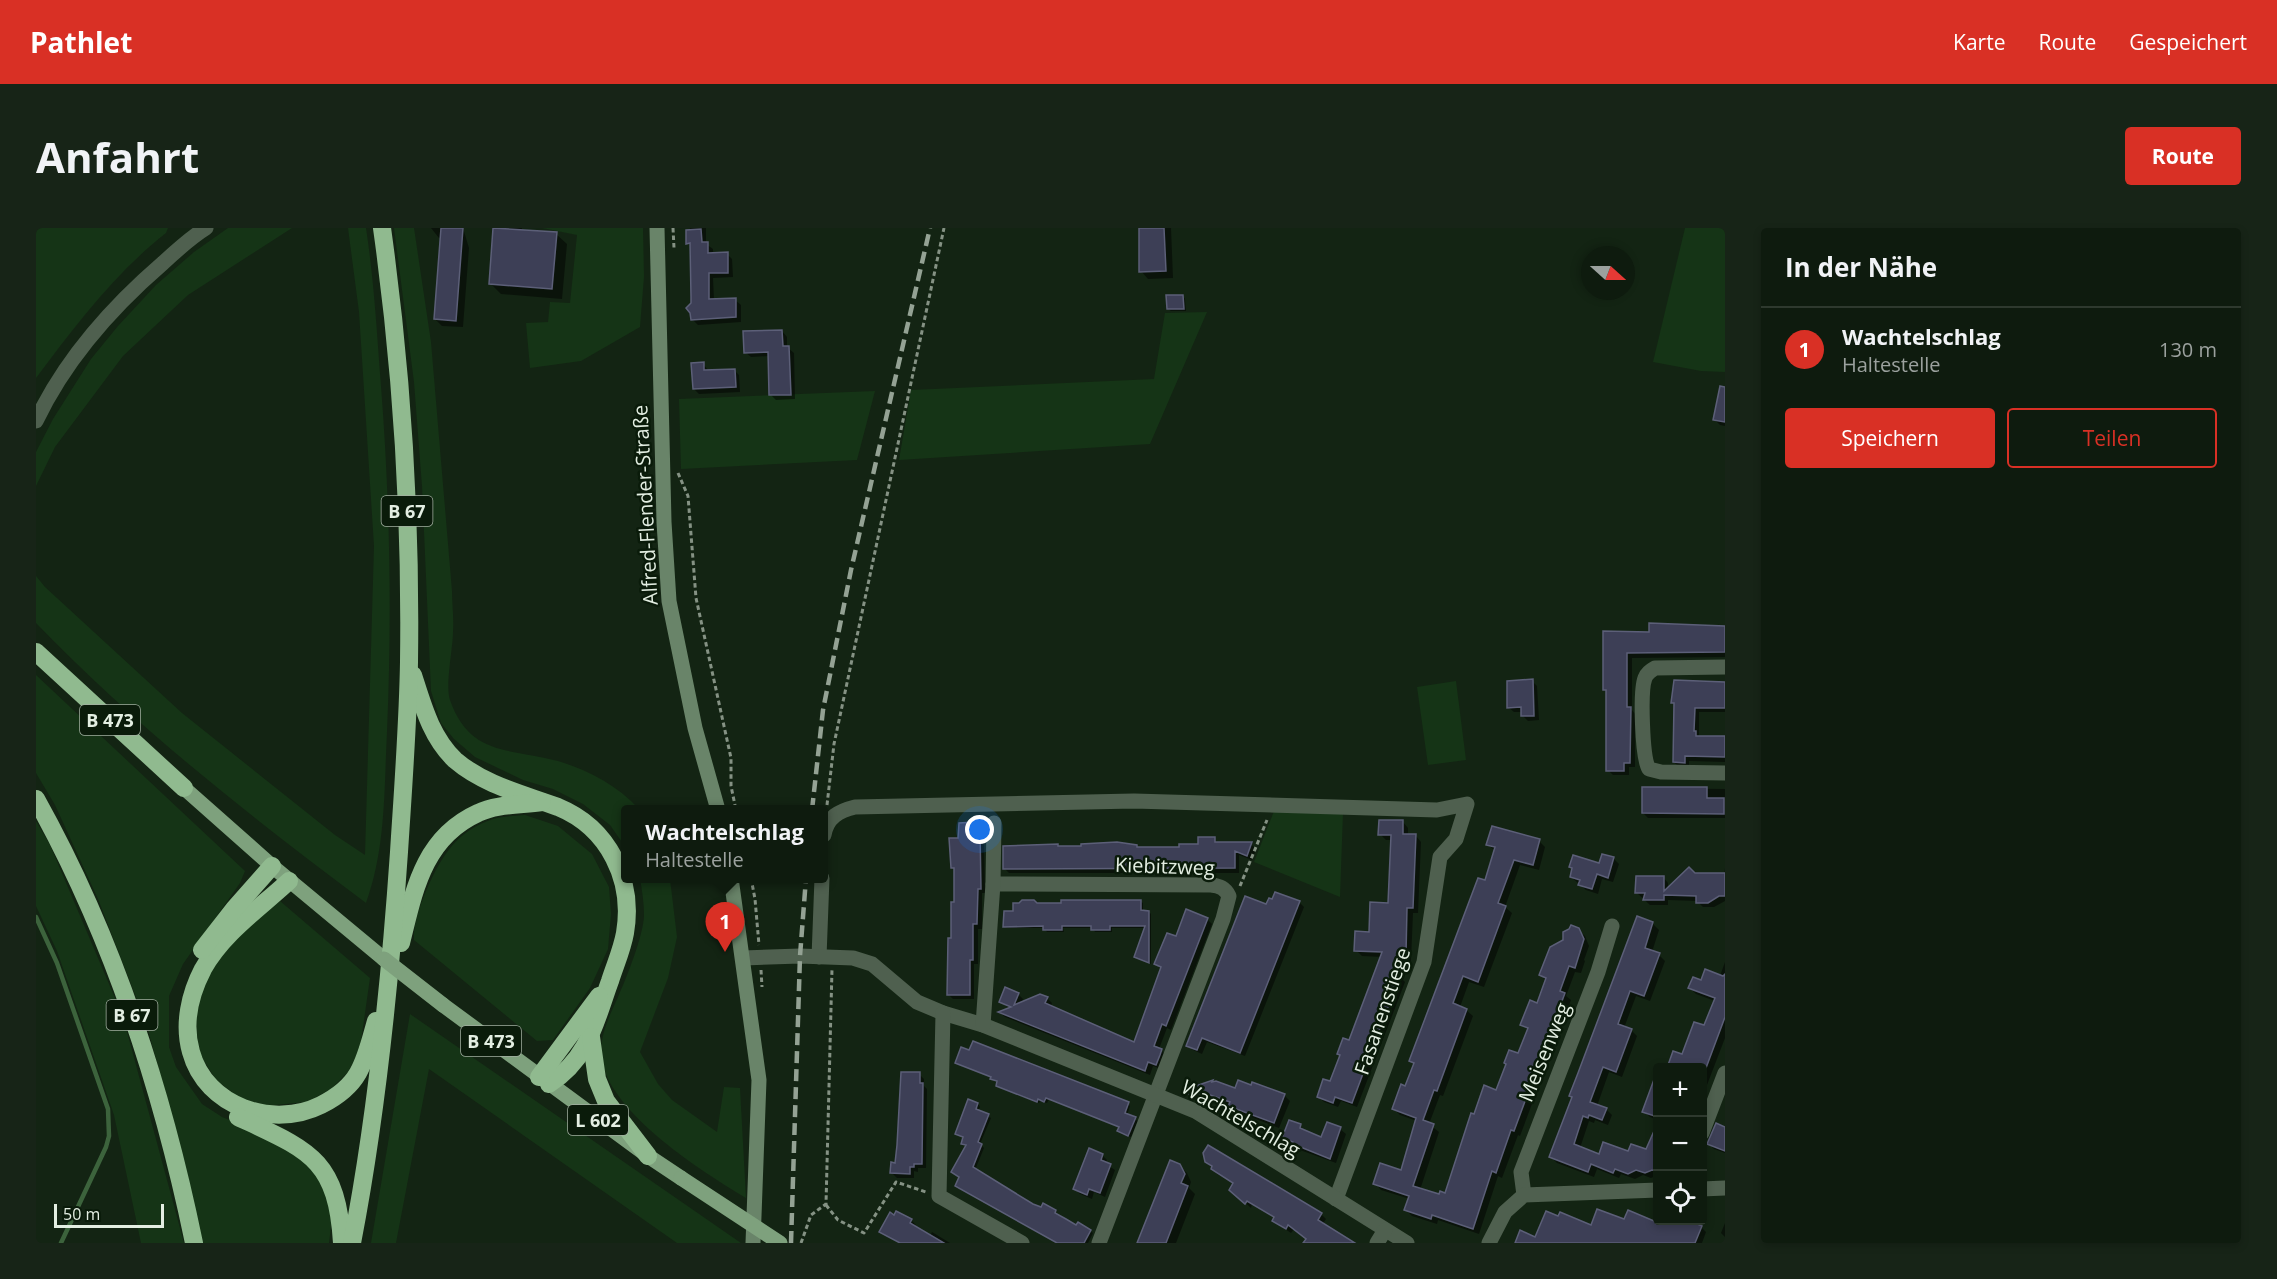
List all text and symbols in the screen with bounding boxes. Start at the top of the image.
text: Pathlet [30,23,132,61]
text: Karte [1953,28,2005,56]
text: Route [2038,28,2096,56]
text: Gespeichert [2129,28,2247,56]
button: Route [2125,127,2241,185]
text: Anfahrt [36,128,199,185]
north arrow [1581,246,1635,300]
text: In der Nähe [1785,249,1937,285]
text: Wachtelschlag [1842,321,2001,351]
text: 1 [1799,336,1810,363]
text: 130 m [2159,336,2217,363]
text: Haltestelle [1842,351,1941,378]
street label: Alfred-Flender-Straße [626,404,664,606]
button: Speichern [1785,408,1995,468]
button: Teilen [2007,408,2217,468]
road number: B 67 [382,496,433,526]
road number: B 473 [80,705,140,735]
popup [621,805,828,883]
your location [965,815,994,844]
text: Wachtelschlag [645,816,804,846]
text: Haltestelle [645,846,744,873]
street label: Kiebitzweg [1115,851,1216,881]
pin: 1 [706,902,744,952]
street label: Fasanenstiege [1348,944,1416,1078]
street label: Meisenweg [1512,998,1576,1106]
road number: B 67 [106,1000,158,1030]
road number: B 473 [461,1026,521,1056]
map controls [1653,1063,1707,1225]
button: + [1653,1063,1707,1117]
street label: Wachtelschlag [1177,1073,1306,1163]
road number: L 602 [568,1105,628,1135]
button: − [1653,1117,1707,1171]
button: locate [1653,1171,1707,1225]
scale bar [54,1201,164,1228]
text: 50 m [63,1203,100,1225]

